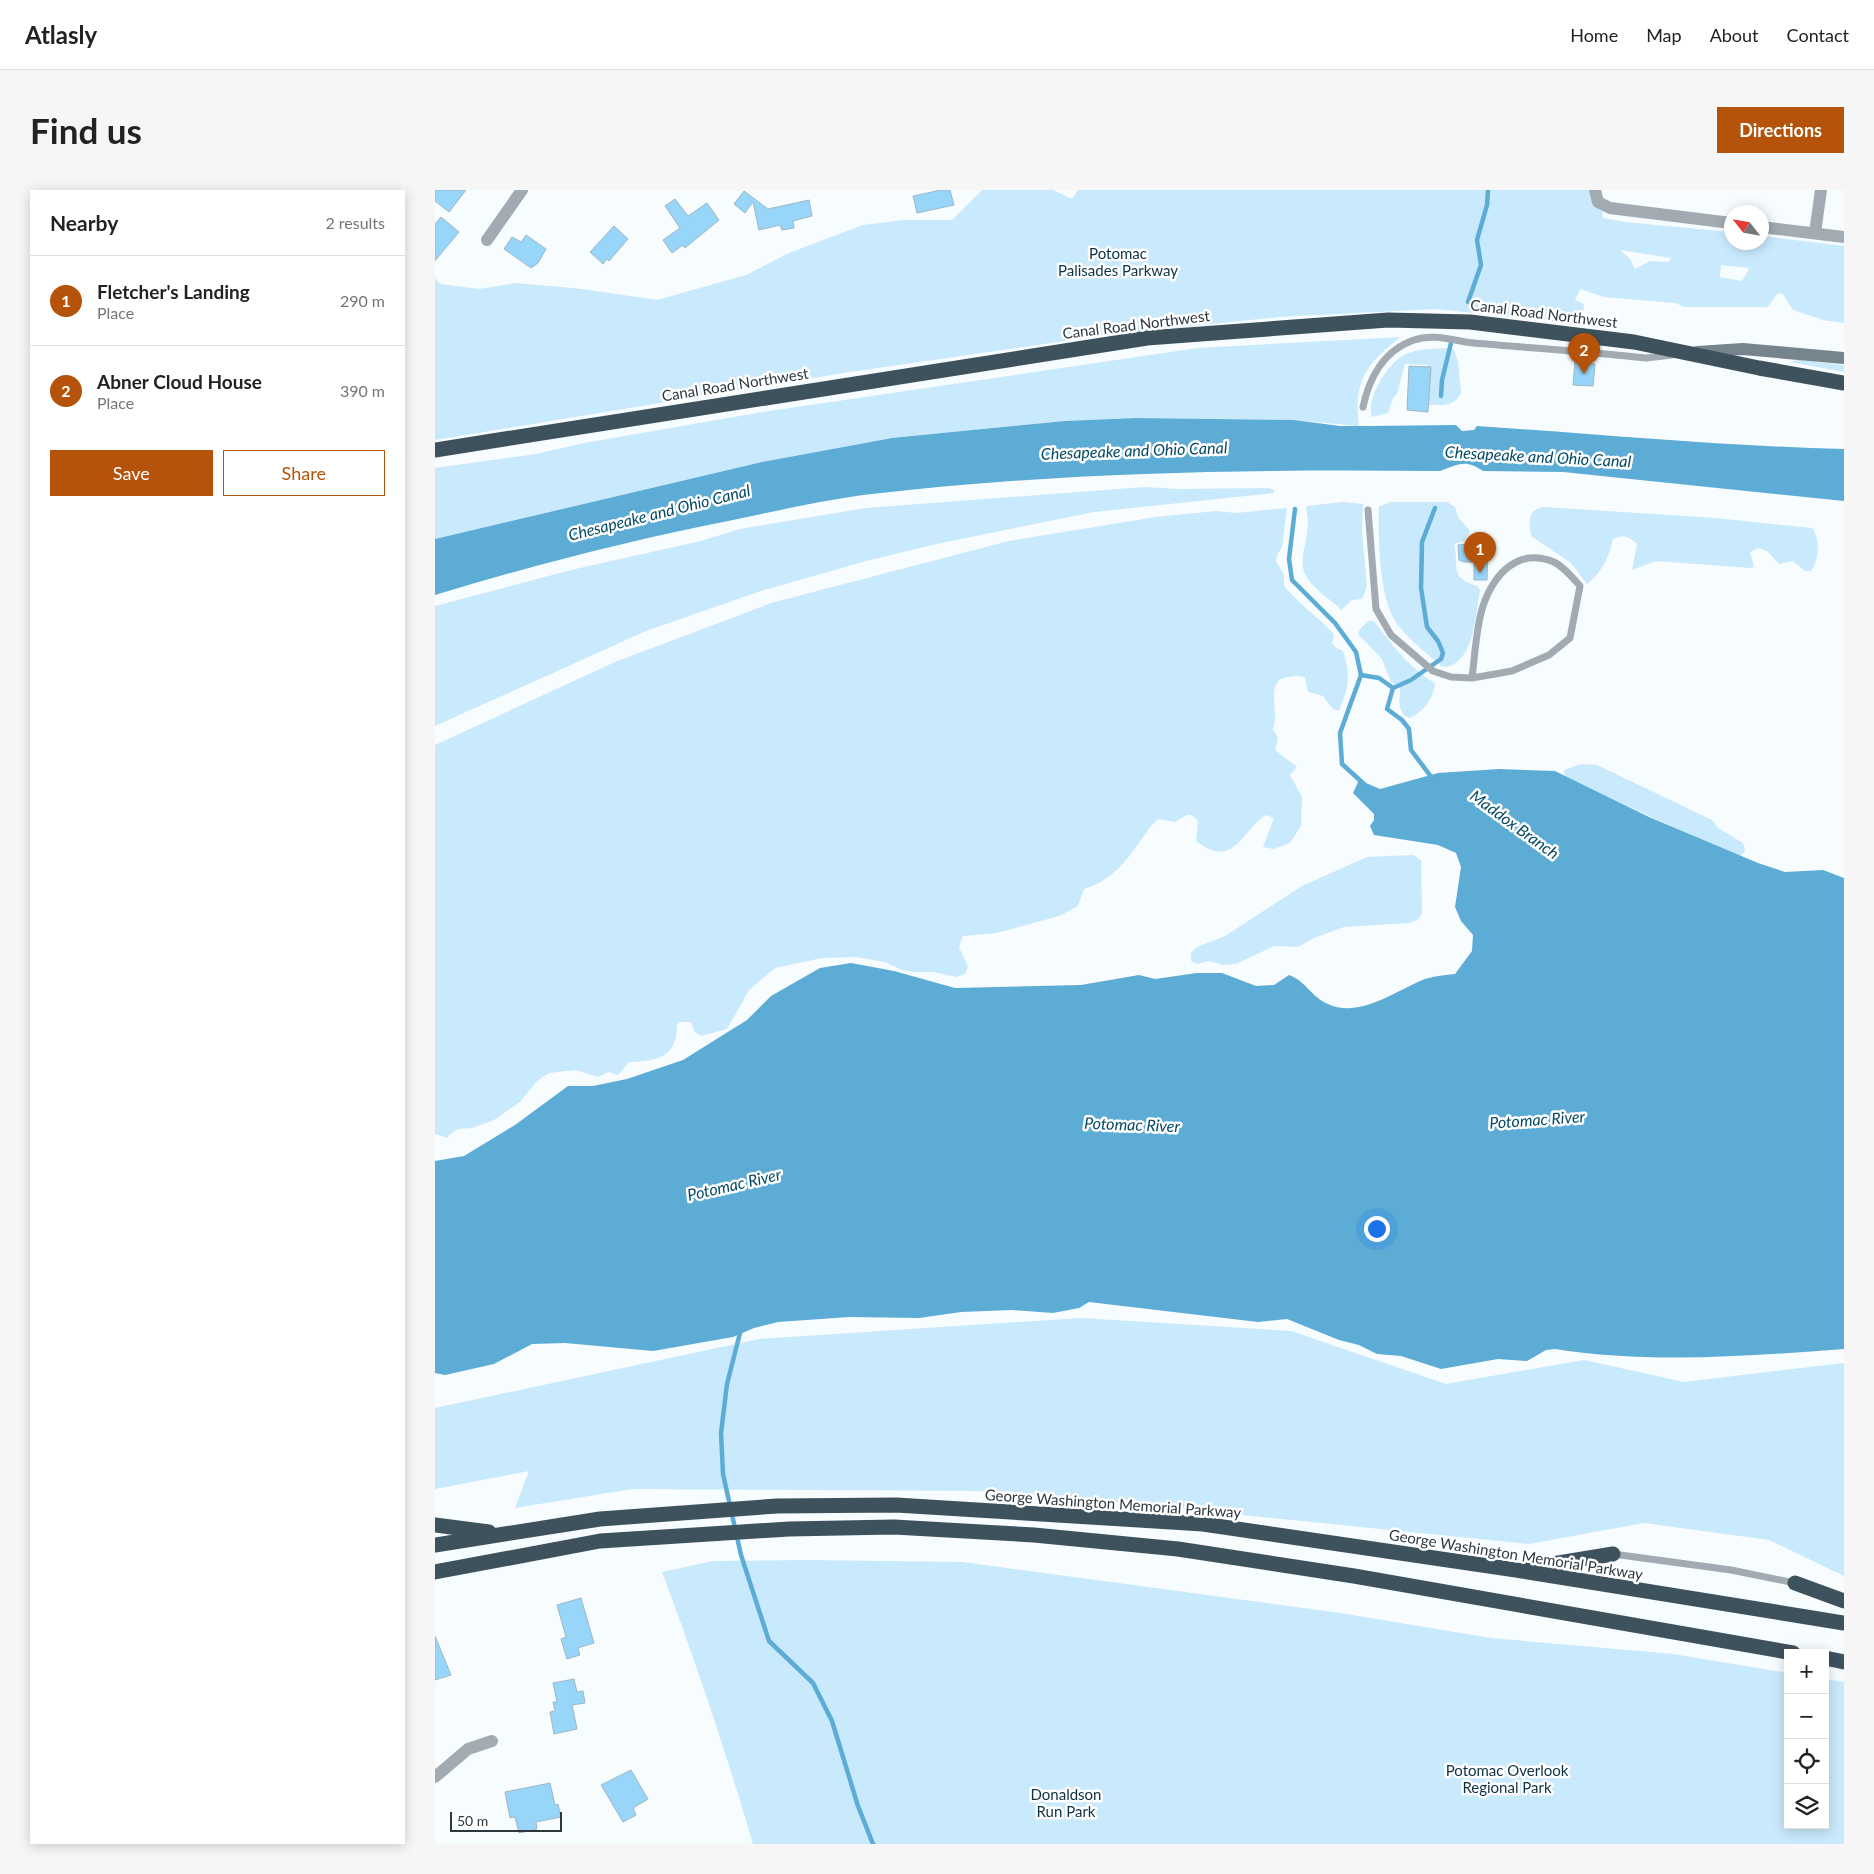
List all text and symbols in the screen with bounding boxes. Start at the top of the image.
text: Atlasly [25,20,97,49]
text: Home [1570,24,1618,46]
text: Map [1646,24,1682,46]
text: About [1710,24,1759,46]
text: Contact [1787,24,1849,46]
button: Directions [1717,107,1844,153]
text: Find us [30,109,142,151]
north arrow [1724,205,1769,250]
text: Nearby [50,210,118,235]
text: 2 results [325,213,385,232]
park label: Potomac Palisades Parkway [1058,244,1178,279]
text: Fletcher's Landing [97,280,250,303]
text: 1 [61,291,71,310]
text: 290 m [340,291,385,310]
street label: Canal Road Northwest [1469,295,1619,331]
text: Place [97,303,134,322]
street label: Canal Road Northwest [1061,306,1211,342]
pin: 2 [1568,333,1600,374]
street label: Canal Road Northwest [660,363,810,404]
text: Abner Cloud House [97,370,262,393]
text: 2 [61,381,71,400]
text: 390 m [340,381,385,400]
text: Place [97,393,134,412]
water label: Chesapeake and Ohio Canal [1040,437,1228,463]
water label: Chesapeake and Ohio Canal [1444,442,1632,470]
button: Save [50,450,213,496]
button: Share [223,450,385,496]
water label: Chesapeake and Ohio Canal [566,480,752,544]
pin: 1 [1464,532,1496,573]
water label: Maddox Branch [1467,786,1563,862]
water label: Potomac River [1489,1106,1586,1132]
water label: Potomac River [1084,1113,1181,1135]
water label: Potomac River [685,1164,783,1204]
your location [1364,1216,1390,1242]
street label: George Washington Memorial Parkway [984,1485,1242,1521]
street label: George Washington Memorial Parkway [1388,1525,1645,1583]
map controls [1784,1649,1829,1829]
button: + [1784,1649,1829,1694]
button: − [1784,1694,1829,1739]
button: locate [1784,1739,1829,1784]
park label: Potomac Overlook Regional Park [1446,1761,1569,1796]
button: layers [1784,1784,1829,1829]
park label: Donaldson Run Park [1031,1785,1101,1820]
scale bar [450,1809,563,1832]
text: 50 m [457,1812,488,1829]

